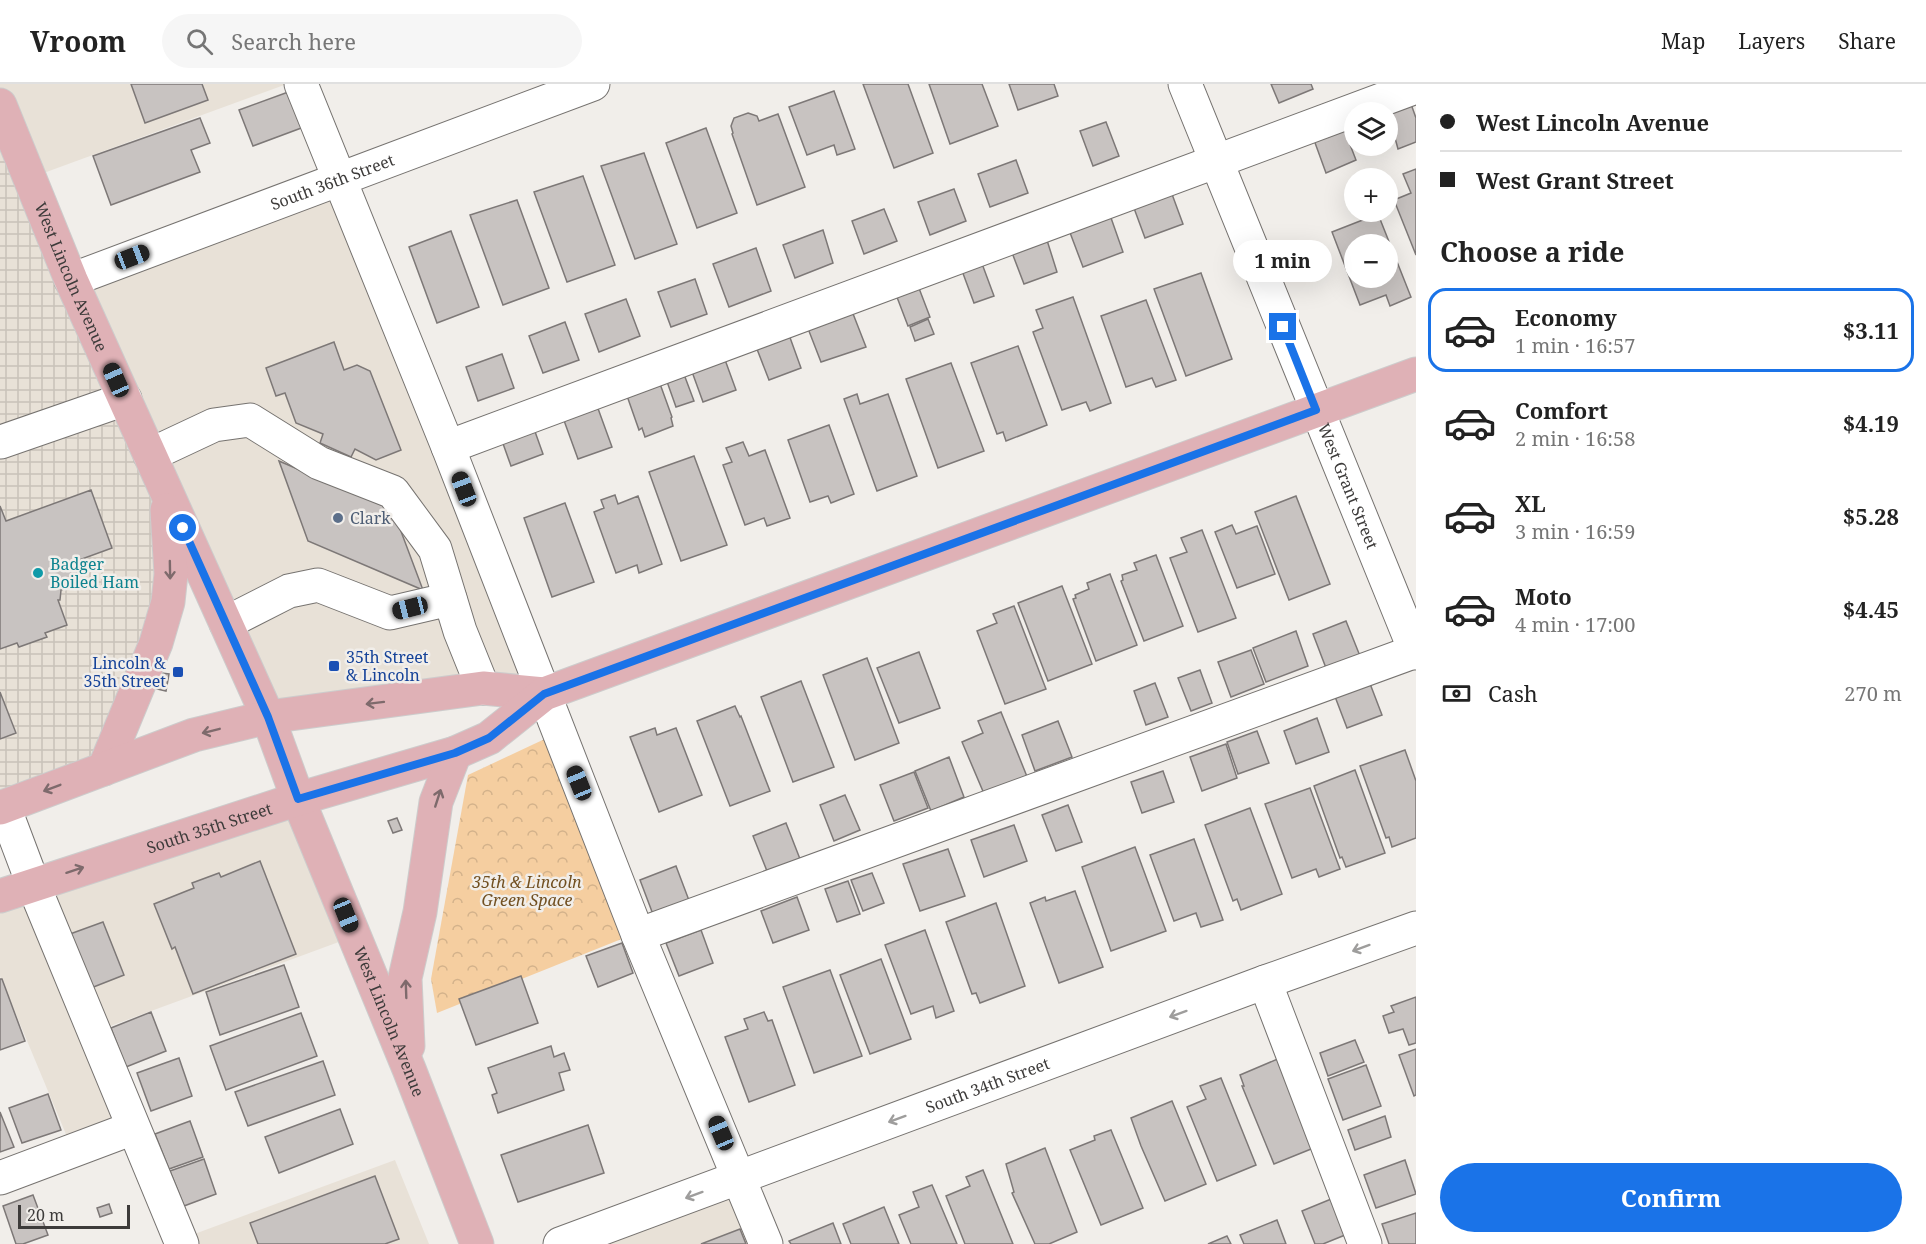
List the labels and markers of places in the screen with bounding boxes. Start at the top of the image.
place label: Clark [350,507,391,529]
marker: Clark [331,511,345,525]
place label: Badger Boiled Ham [50,553,139,593]
marker: Badger Boiled Ham [31,566,45,580]
place label: 35th Street & Lincoln [346,646,429,686]
place label: Lincoln & 35th Street [84,652,166,692]
marker: 35th Street & Lincoln [327,659,341,673]
marker: Lincoln & 35th Street [171,665,185,679]

